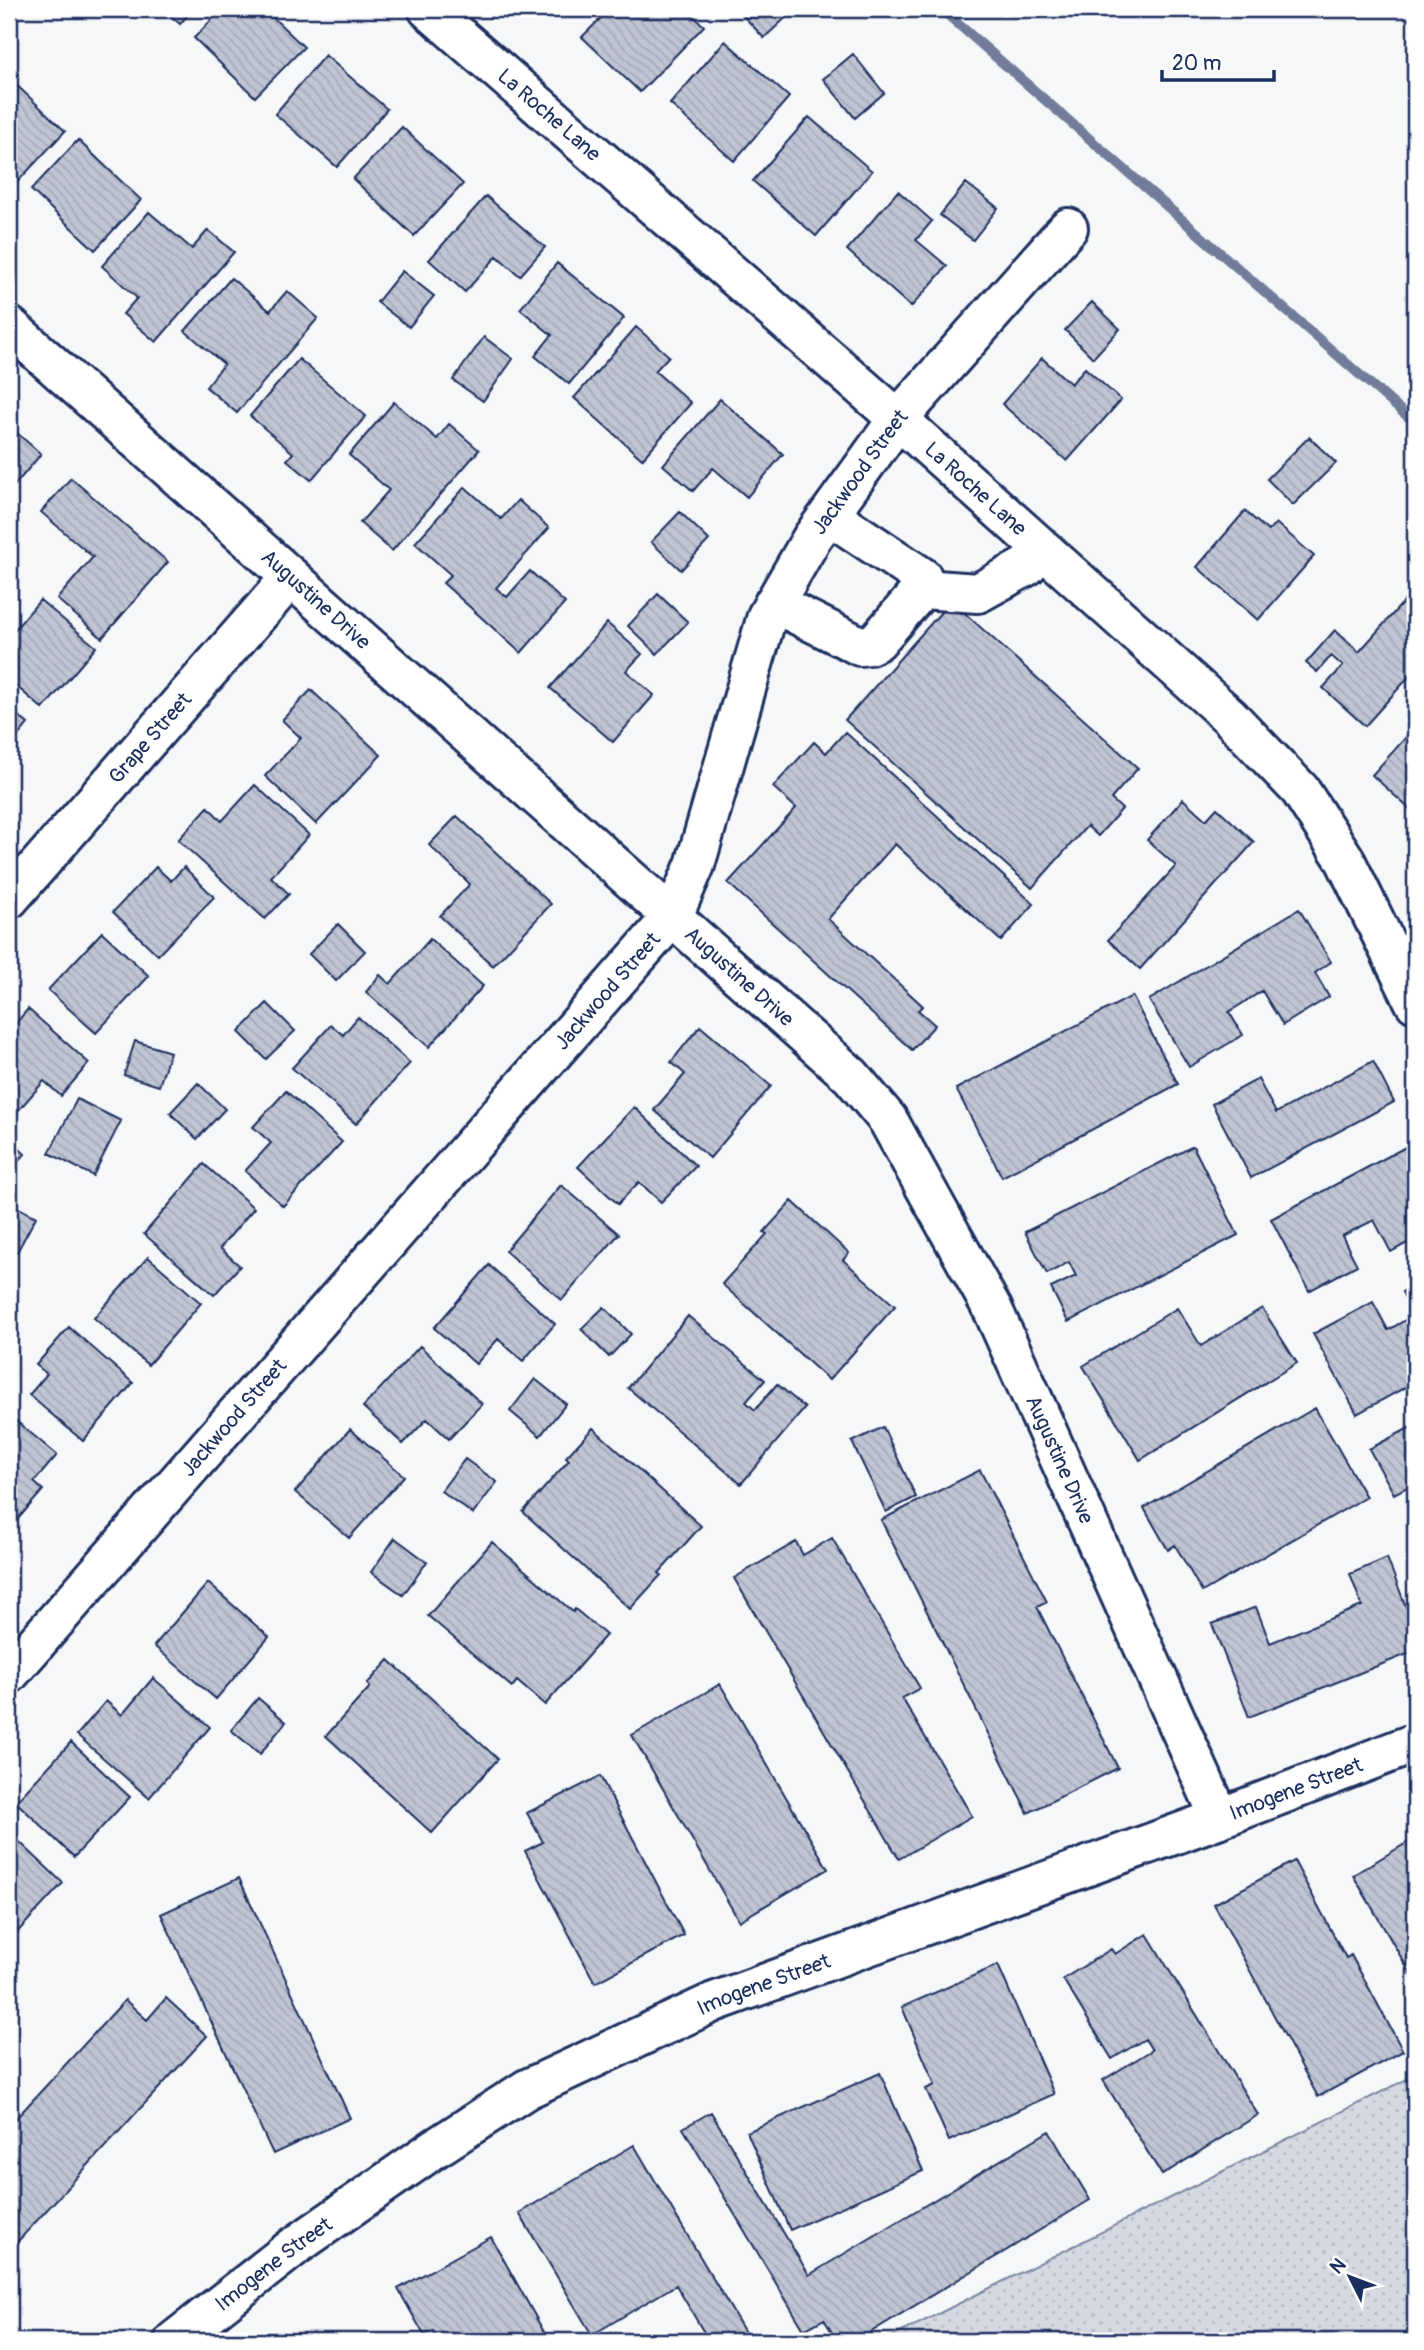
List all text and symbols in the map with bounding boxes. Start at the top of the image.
scale bar [1162,38,1274,82]
text: 20 m [1172,50,1221,77]
street label: La Roche Lane [492,62,607,168]
street label: Jackwood Street [805,403,914,540]
street label: La Roche Lane [919,436,1033,542]
street label: Augustine Drive [256,544,377,656]
street label: Grape Street [103,686,198,789]
street label: Augustine Drive [679,921,800,1033]
street label: Jackwood Street [548,926,667,1056]
street label: Jackwood Street [175,1353,293,1482]
street label: Augustine Drive [1019,1391,1100,1528]
street label: Imogene Street [1226,1751,1367,1827]
street label: Imogene Street [693,1947,835,2022]
street label: Imogene Street [210,2210,338,2317]
north arrow [1316,2242,1386,2312]
text: N [1325,2253,1351,2279]

